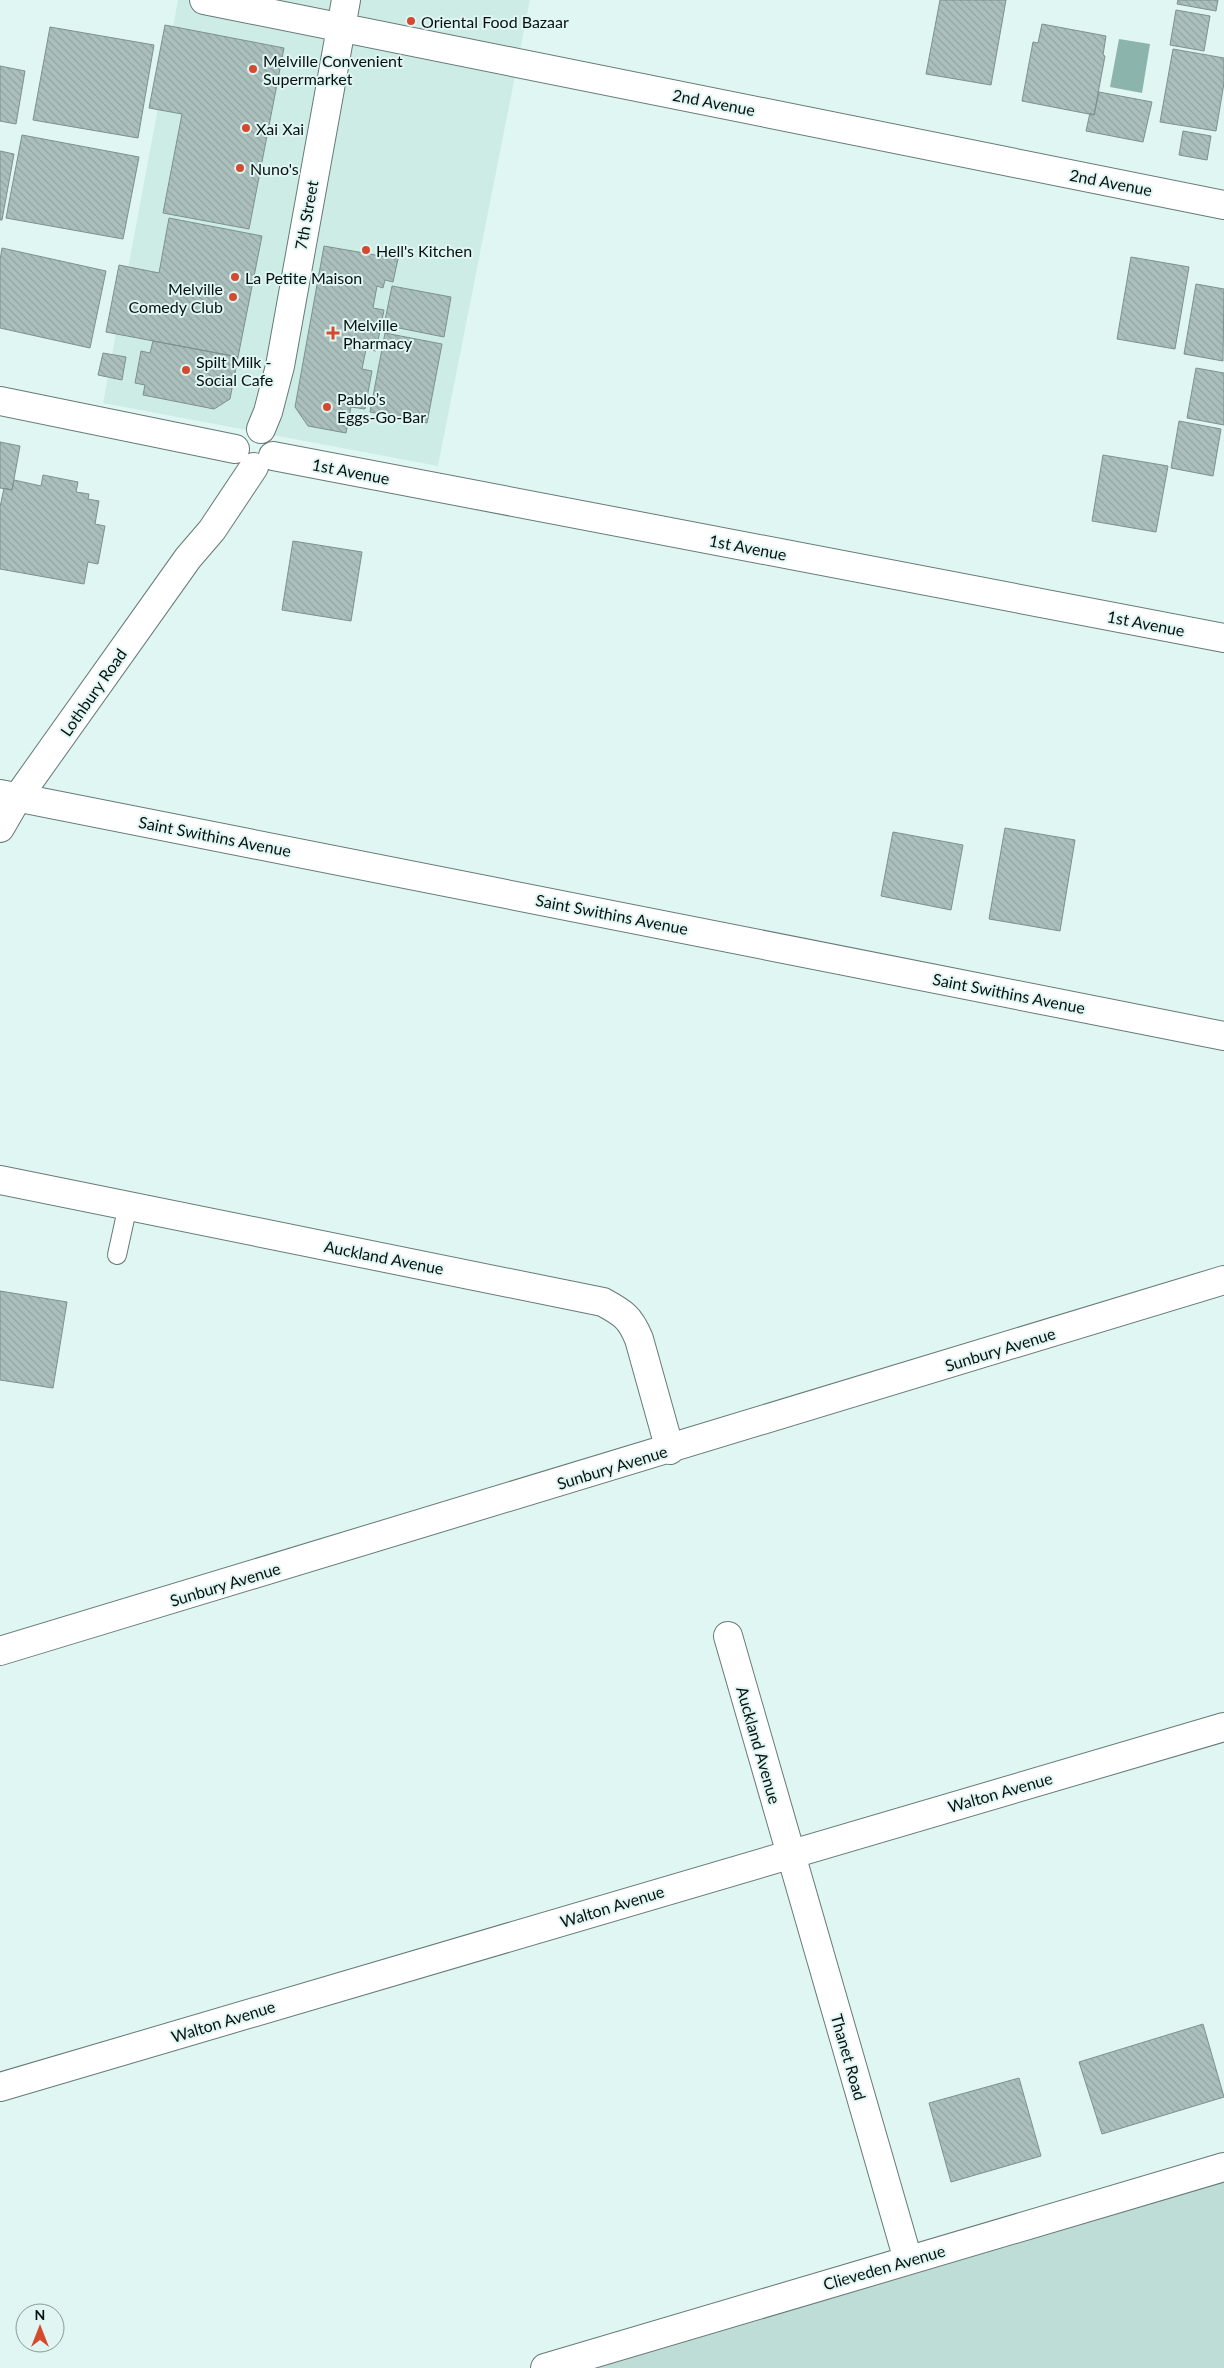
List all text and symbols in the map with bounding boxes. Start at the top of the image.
place label: Oriental Food Bazaar [421,12,569,31]
marker: Oriental Food Bazaar [405,15,417,27]
place label: Melville Convenient Supermarket [263,51,403,88]
marker: Melville Convenient Supermarket [247,63,259,75]
street label: 2nd Avenue [671,85,757,119]
place label: Xai Xai [256,119,304,138]
marker: Xai Xai [240,122,252,134]
place label: Nuno's [250,159,299,178]
marker: Nuno's [234,162,246,174]
street label: 2nd Avenue [1068,165,1154,199]
street label: 7th Street [291,179,321,251]
place label: Hell's Kitchen [376,241,472,260]
marker: Hell's Kitchen [360,244,372,256]
place label: La Petite Maison [245,268,362,287]
marker: La Petite Maison [229,271,241,283]
place label: Melville Comedy Club [129,279,223,316]
marker: Melville Comedy Club [227,291,239,303]
place label: Melville Pharmacy [343,315,413,352]
marker: Melville Pharmacy [327,327,339,339]
place label: Spilt Milk - Social Cafe [196,352,273,389]
marker: Spilt Milk - Social Cafe [180,364,192,376]
place label: Pablo’s Eggs-Go-Bar [337,389,426,426]
marker: Pablo’s Eggs-Go-Bar [321,401,333,413]
street label: 1st Avenue [311,454,391,488]
street label: 1st Avenue [708,530,788,564]
street label: 1st Avenue [1106,606,1186,640]
street label: Lothbury Road [56,645,130,739]
street label: Saint Swithins Avenue [137,812,293,860]
street label: Saint Swithins Avenue [534,890,690,938]
street label: Saint Swithins Avenue [931,969,1087,1017]
street label: Auckland Avenue [323,1236,445,1278]
street label: Sunbury Avenue [942,1323,1058,1375]
street label: Sunbury Avenue [554,1441,670,1493]
street label: Sunbury Avenue [167,1558,283,1610]
street label: Auckland Avenue [733,1684,785,1806]
street label: Walton Avenue [946,1768,1054,1816]
street label: Walton Avenue [558,1881,666,1931]
street label: Walton Avenue [169,1996,277,2046]
street label: Thanet Road [828,2012,870,2102]
street label: Clieveden Avenue [821,2241,947,2293]
north arrow [15,2303,65,2353]
text: N [35,2306,45,2323]

